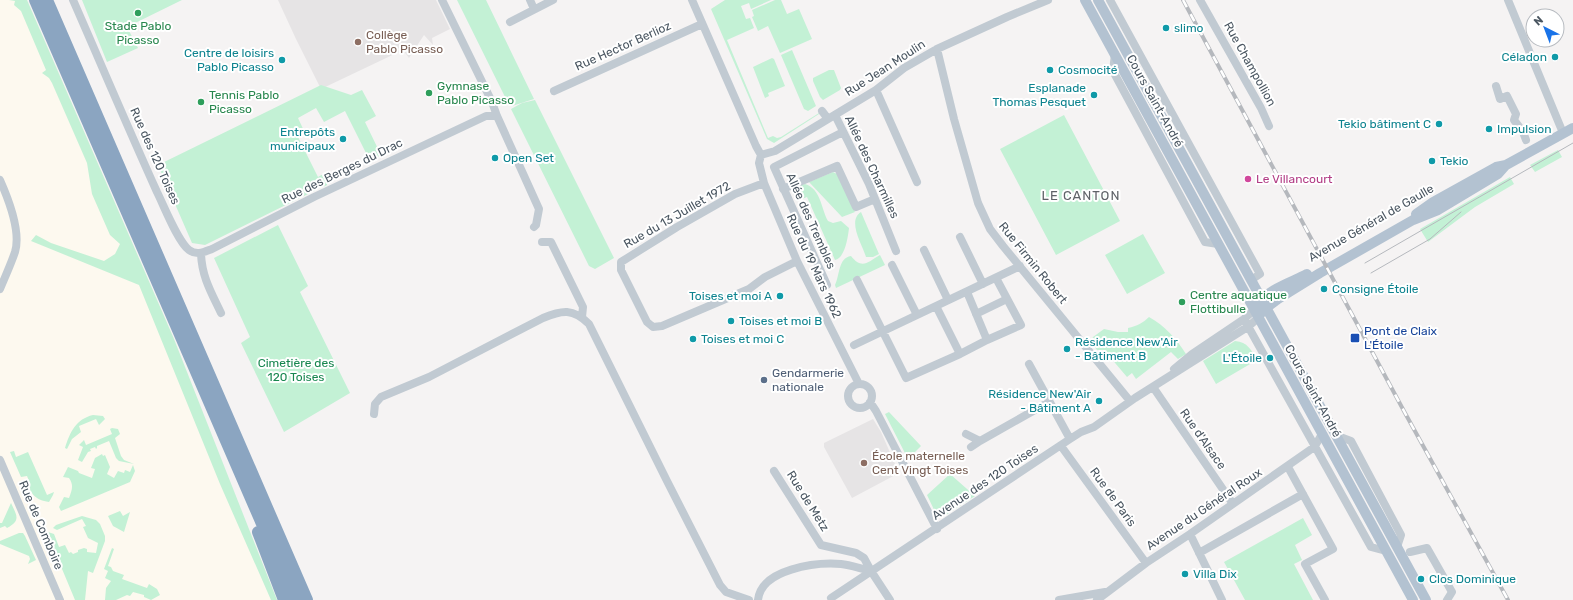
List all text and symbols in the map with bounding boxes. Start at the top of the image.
marker: Stade Pablo Picasso [133,8,143,18]
north arrow [1525,8,1565,48]
text: N [1531,13,1546,28]
place label: Stade Pablo Picasso [105,19,171,47]
street label: Rue Hector Berlioz [573,19,673,73]
street label: Rue Champollion [1221,19,1279,109]
place label: slimo [1174,21,1204,35]
marker: slimo [1161,23,1171,33]
place label: Collège Pablo Picasso [366,28,443,56]
marker: Collège Pablo Picasso [353,37,363,47]
street label: Rue Jean Moulin [842,37,928,99]
place label: Centre de loisirs Pablo Picasso [184,46,274,74]
place label: Céladon [1501,50,1547,64]
street label: Cours Saint-André [1124,52,1186,150]
marker: Céladon [1550,52,1560,62]
marker: Centre de loisirs Pablo Picasso [277,55,287,65]
place label: Cosmocité [1058,63,1118,77]
marker: Cosmocité [1045,65,1055,75]
place label: Gymnase Pablo Picasso [437,79,514,107]
place label: Esplanade Thomas Pesquet [993,81,1086,109]
place label: Tennis Pablo Picasso [209,88,279,116]
marker: Gymnase Pablo Picasso [424,88,434,98]
marker: Esplanade Thomas Pesquet [1089,90,1099,100]
marker: Tennis Pablo Picasso [196,97,206,107]
street label: Rue des 120 Toises [127,105,183,207]
street label: Allée des Charmilles [842,113,902,221]
place label: Tekio bâtiment C [1338,117,1431,131]
marker: Tekio bâtiment C [1434,119,1444,129]
place label: Impulsion [1497,122,1551,136]
marker: Impulsion [1484,124,1494,134]
place label: Entrepôts municipaux [270,125,336,153]
marker: Entrepôts municipaux [338,134,348,144]
street label: Rue des Berges du Drac [279,135,405,206]
place label: Open Set [503,151,554,165]
marker: Open Set [490,153,500,163]
place label: Tekio [1440,154,1469,168]
marker: Tekio [1427,156,1437,166]
street label: Allée des Trembles [784,171,838,271]
place label: Le Villancourt [1256,172,1333,186]
marker: Le Villancourt [1243,174,1253,184]
street label: Rue du 13 Juillet 1972 [621,179,733,251]
street label: Avenue Général de Gaulle [1306,181,1436,265]
district label: LE CANTON [1042,188,1120,203]
street label: Rue du 19 Mars 1962 [784,212,844,320]
street label: Rue Firmin Robert [996,219,1070,307]
place label: Consigne Étoile [1332,282,1419,296]
marker: Consigne Étoile [1319,284,1329,294]
place label: Centre aquatique Flottibulle [1190,288,1287,316]
place label: Toises et moi A [689,289,772,303]
marker: Toises et moi A [775,291,785,301]
marker: Centre aquatique Flottibulle [1177,297,1187,307]
place label: Toises et moi B [739,314,822,328]
marker: Toises et moi B [726,316,736,326]
place label: Pont de Claix L'Étoile [1364,324,1438,352]
place label: Toises et moi C [701,332,784,346]
marker: Pont de Claix L'Étoile [1349,332,1361,344]
marker: Toises et moi C [688,334,698,344]
place label: Résidence New'Air - Bâtiment B [1075,335,1178,363]
street label: Cours Saint-André [1282,342,1344,440]
marker: Résidence New'Air - Bâtiment B [1062,344,1072,354]
place label: L'Étoile [1223,351,1262,365]
marker: L'Étoile [1265,353,1275,363]
park label: Cimetière des 120 Toises [258,356,334,384]
place label: Gendarmerie nationale [772,366,844,394]
marker: Gendarmerie nationale [759,375,769,385]
place label: Résidence New'Air - Bâtiment A [988,387,1091,415]
marker: Résidence New'Air - Bâtiment A [1094,396,1104,406]
street label: Rue d'Alsace [1177,406,1229,472]
street label: Avenue des 120 Toises [929,441,1041,523]
place label: École maternelle Cent Vingt Toises [872,449,968,477]
marker: École maternelle Cent Vingt Toises [859,458,869,468]
street label: Rue de Paris [1087,465,1139,529]
street label: Avenue du Général Roux [1144,465,1265,553]
street label: Rue de Metz [784,468,832,534]
street label: Rue de Comboire [16,478,66,572]
place label: Villa Dix [1193,567,1237,581]
marker: Villa Dix [1180,569,1190,579]
place label: Clos Dominique [1429,572,1516,586]
marker: Clos Dominique [1416,574,1426,584]

